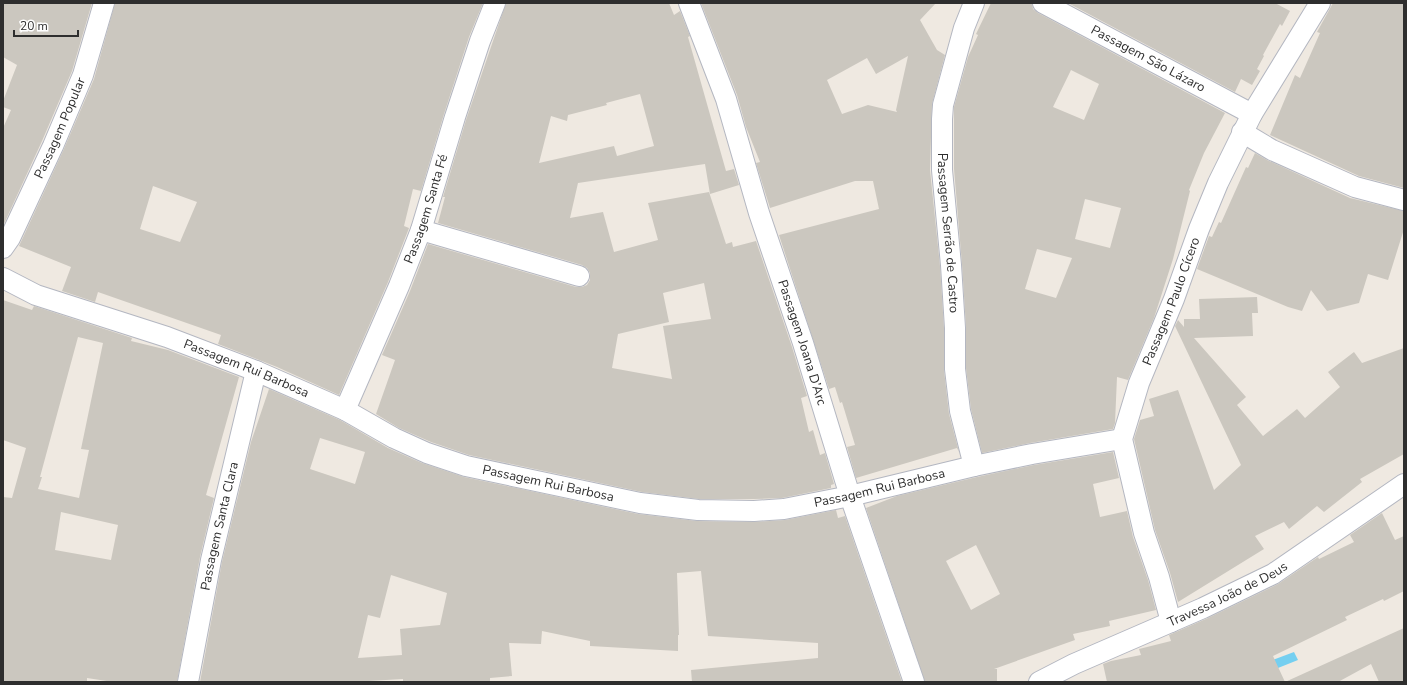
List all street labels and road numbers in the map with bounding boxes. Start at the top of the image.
street label: Passagem São Lázaro [1088,21,1209,97]
street label: Passagem Popular [30,74,90,182]
street label: Passagem Santa Fé [400,152,452,266]
street label: Passagem Serrão de Castro [933,153,963,314]
street label: Passagem Paulo Cícero [1138,235,1204,368]
street label: Passagem Joana D’Arc [773,277,831,408]
street label: Passagem Rui Barbosa [181,335,312,402]
street label: Passagem Santa Clara [196,460,243,592]
street label: Passagem Rui Barbosa [481,461,616,506]
street label: Passagem Rui Barbosa [812,464,947,512]
street label: Travessa João de Deus [1165,558,1291,631]

